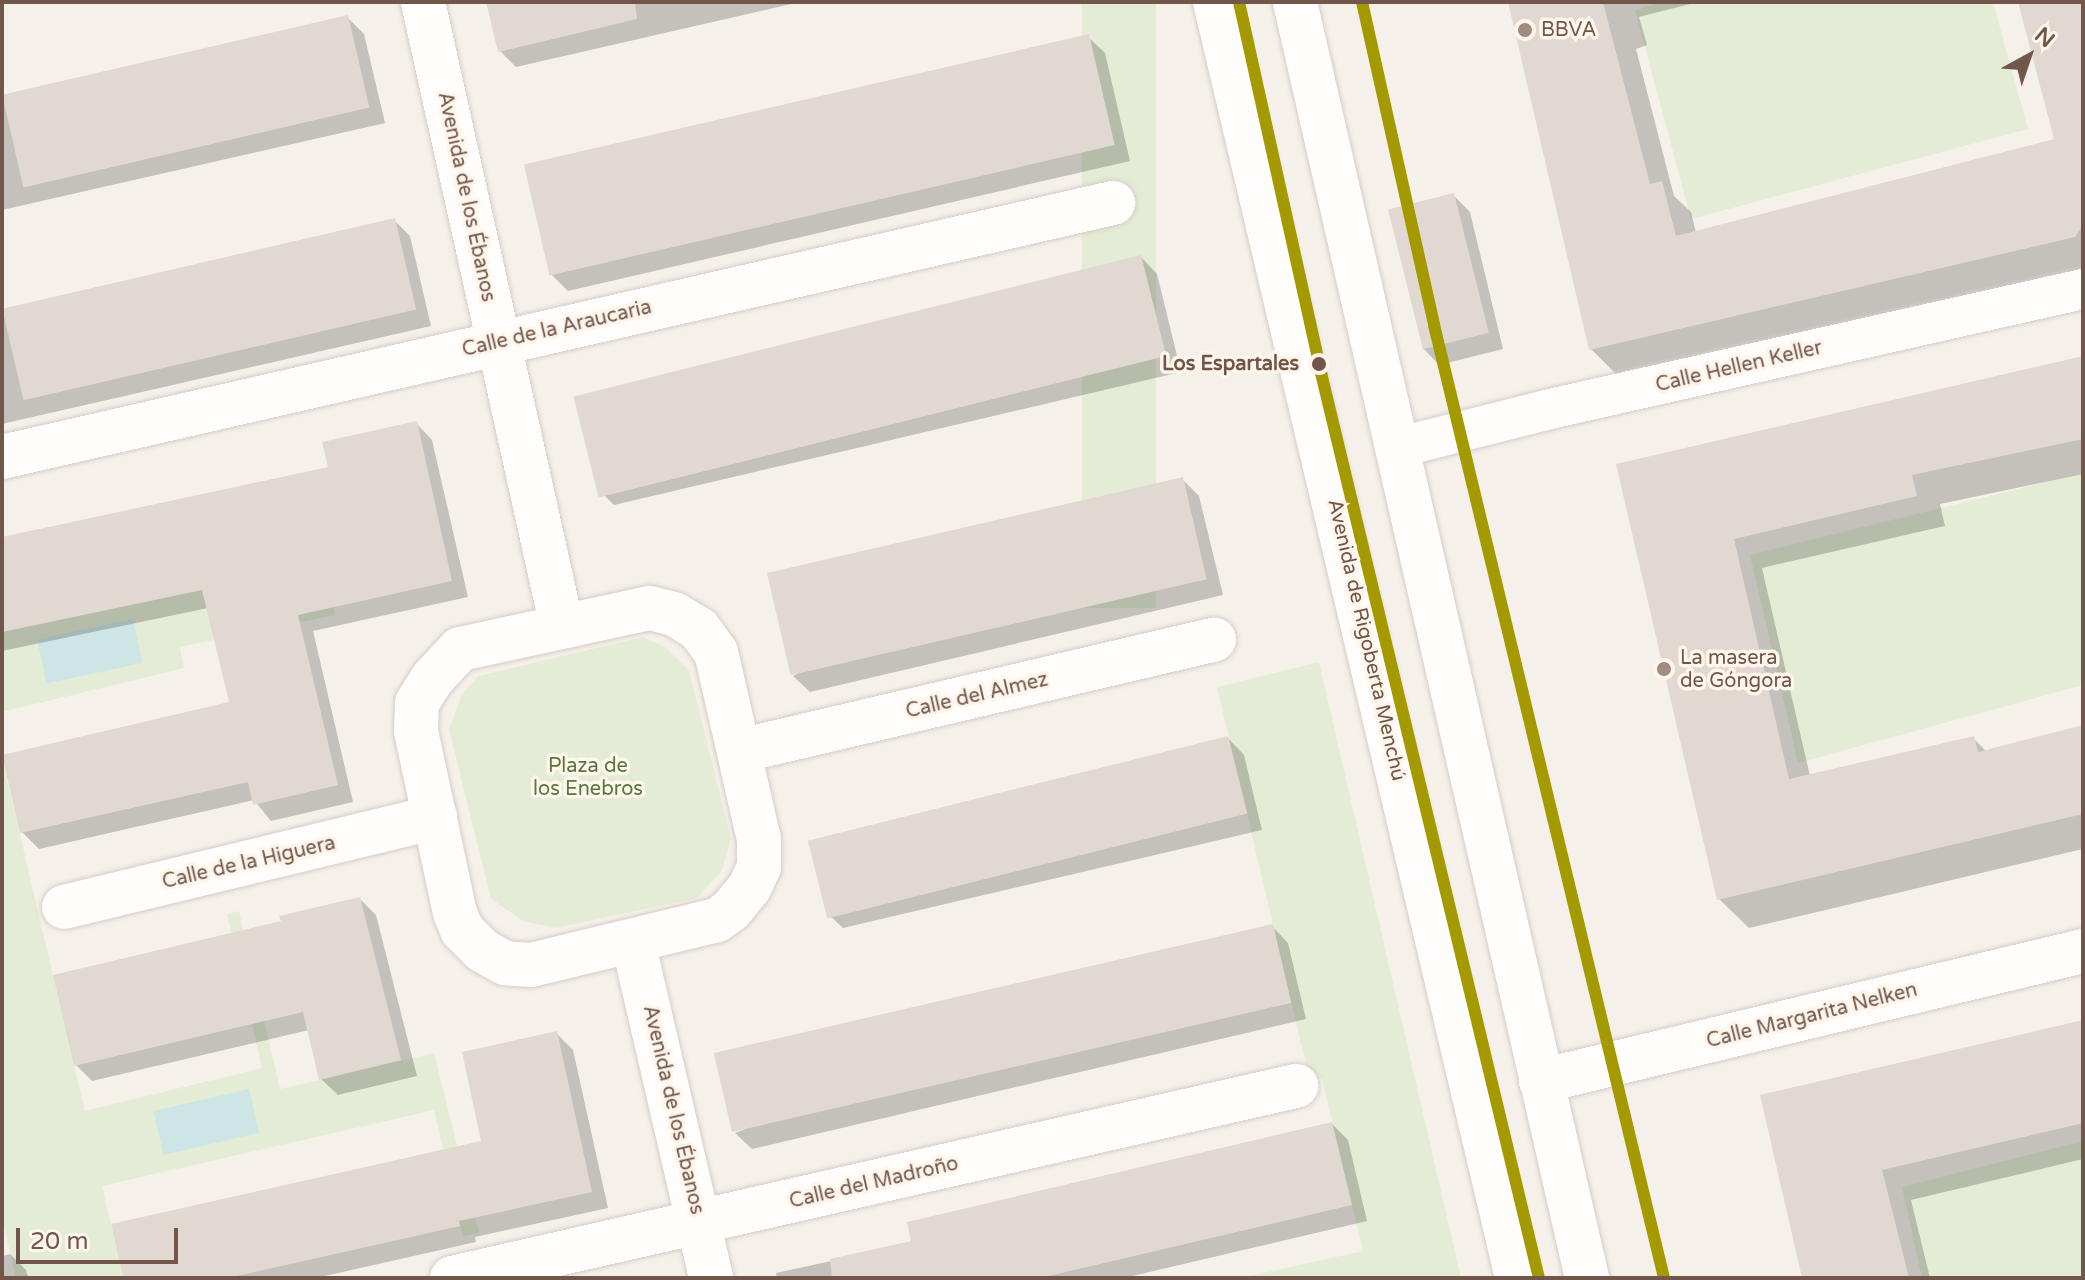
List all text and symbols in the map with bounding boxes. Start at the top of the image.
north arrow [1989,16,2069,96]
place label: BBVA [1541,18,1596,42]
marker: BBVA [1516,21,1534,39]
text: N [2029,22,2060,53]
street label: Avenida de los Ébanos [432,90,500,304]
street label: Calle de la Araucaria [460,296,654,362]
street label: Calle Hellen Keller [1653,336,1825,398]
marker: Los Espartales [1306,351,1332,377]
place label: Los Espartales [1162,352,1299,376]
street label: Avenida de Rigoberta Menchú [1322,497,1410,783]
place label: La masera de Góngora [1680,646,1792,693]
marker: La masera de Góngora [1655,660,1673,678]
street label: Calle del Almez [904,668,1050,724]
park label: Plaza de los Enebros [533,755,643,802]
street label: Calle de la Higuera [160,831,338,895]
street label: Calle Margarita Nelken [1704,978,1920,1054]
street label: Avenida de los Ébanos [637,1003,709,1217]
street label: Calle del Madroño [787,1152,961,1214]
scale bar [20,1212,182,1262]
text: 20 m [30,1227,88,1256]

